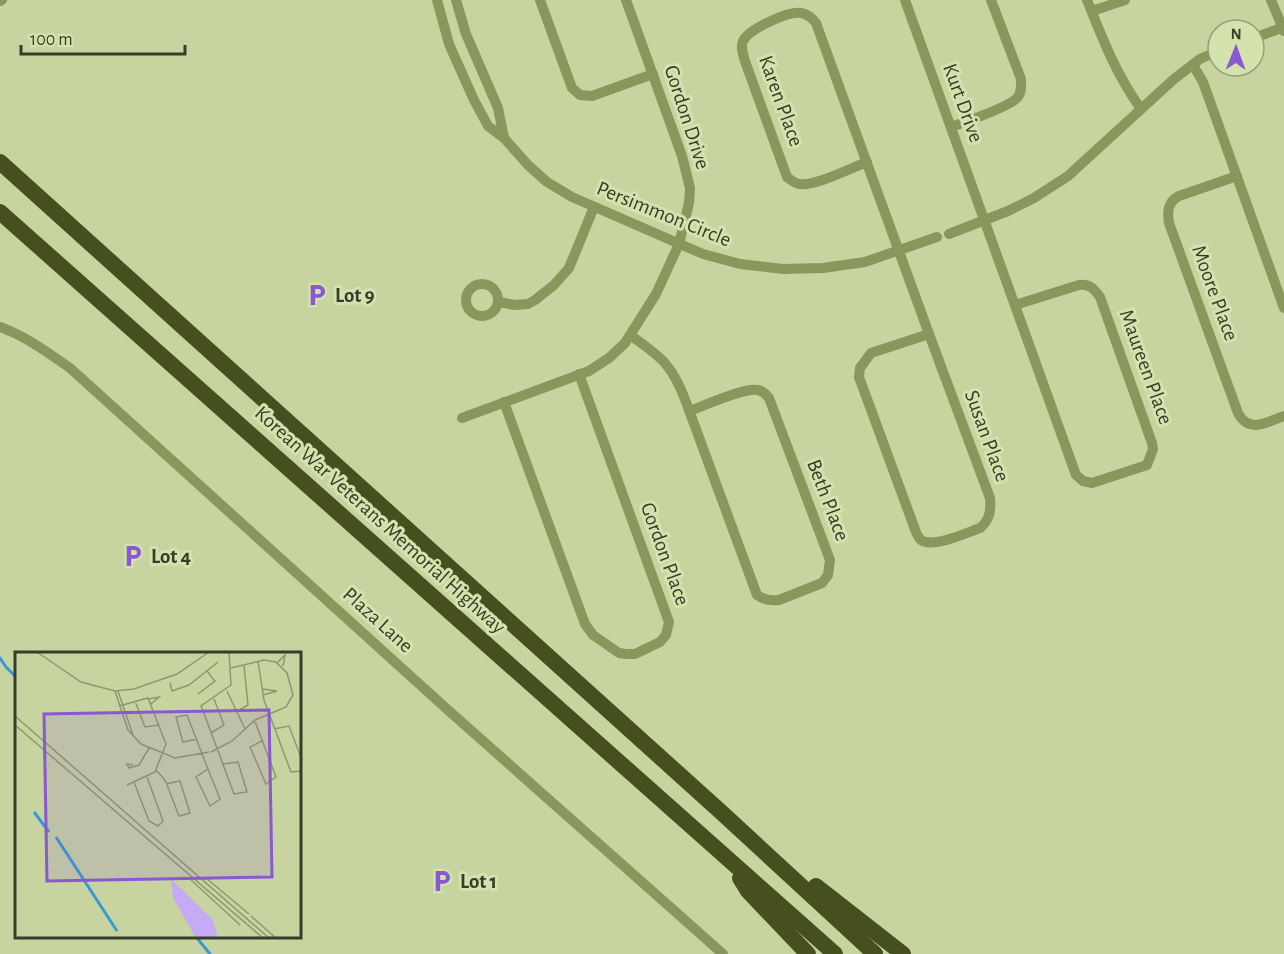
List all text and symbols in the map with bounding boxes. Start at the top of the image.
scale bar [21,18,184,56]
north arrow [1206,18,1266,78]
text: N [1231,26,1242,42]
text: 100 m [30,31,73,49]
street label: Karen Place [755,53,807,149]
street label: Kurt Drive [939,61,987,145]
street label: Gordon Drive [660,62,714,172]
street label: Persimmon Circle [594,178,734,250]
street label: Moore Place [1188,242,1242,344]
parking icon: Lot 9 [304,282,330,308]
place label: Lot 9 [335,285,375,306]
street label: Maureen Place [1116,307,1176,427]
street label: Susan Place [961,387,1013,485]
street label: Korean War Veterans Memorial Highway [251,402,509,638]
street label: Beth Place [803,456,853,544]
street label: Gordon Place [637,500,693,608]
parking icon: Lot 4 [120,543,146,569]
place label: Lot 4 [151,546,191,567]
street label: Plaza Lane [339,583,417,657]
inset map [15,652,302,939]
parking icon: Lot 1 [429,868,455,894]
place label: Lot 1 [460,871,497,892]

